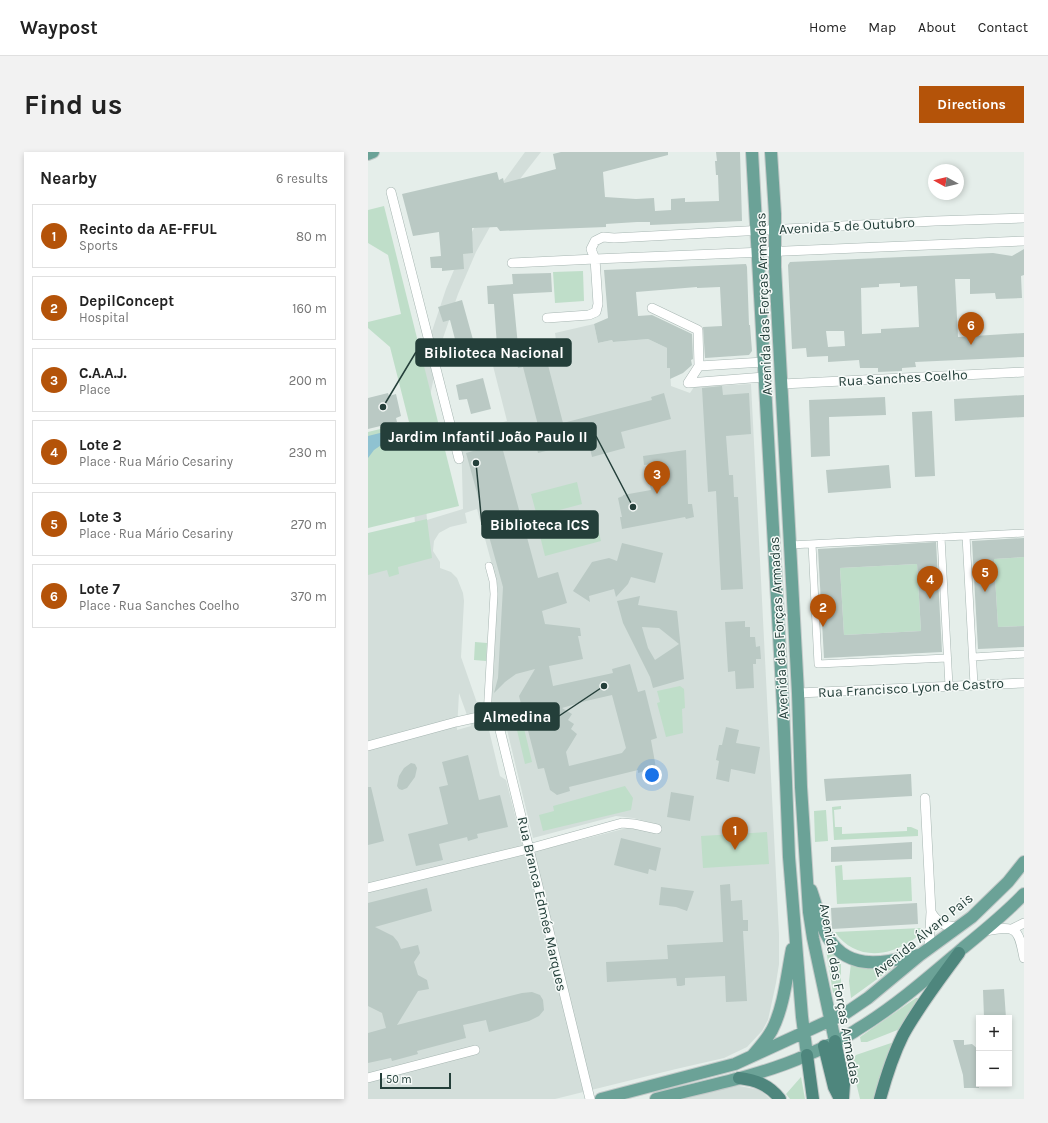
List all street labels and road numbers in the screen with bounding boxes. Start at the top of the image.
street label: Avenida das Forças Armadas [752,212,776,396]
street label: Avenida 5 de Outubro [779,214,915,238]
street label: Rua Sanches Coelho [838,366,968,390]
street label: Avenida das Forças Armadas [766,536,792,720]
street label: Rua Francisco Lyon de Castro [818,675,1004,701]
street label: Rua Branca Edmée Marques [514,815,570,993]
street label: Avenida Álvaro Pais [869,889,976,981]
street label: Avenida das Forças Armadas [816,902,864,1086]

